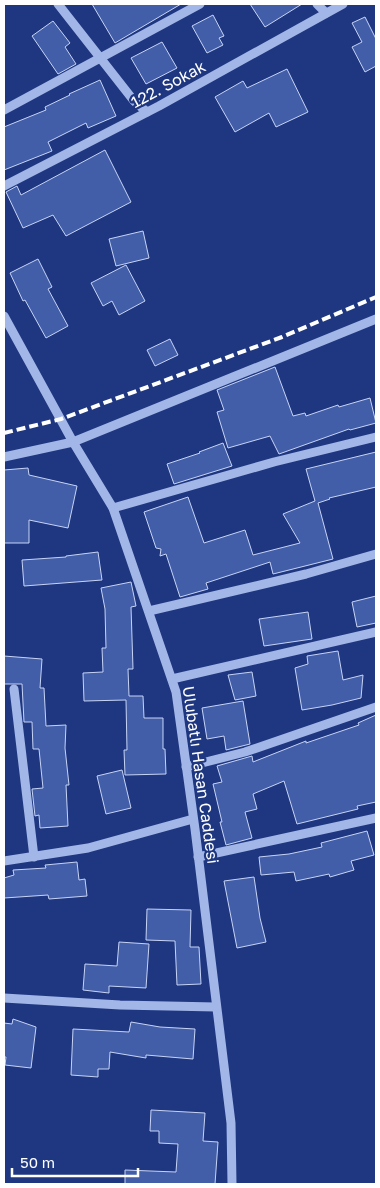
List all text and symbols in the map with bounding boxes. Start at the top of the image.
street label: 122. Sokak [127,56,209,112]
street label: Ulubatlı Hasan Caddesi [179,685,223,865]
scale bar [12,1146,139,1178]
text: 50 m [20,1153,55,1171]

